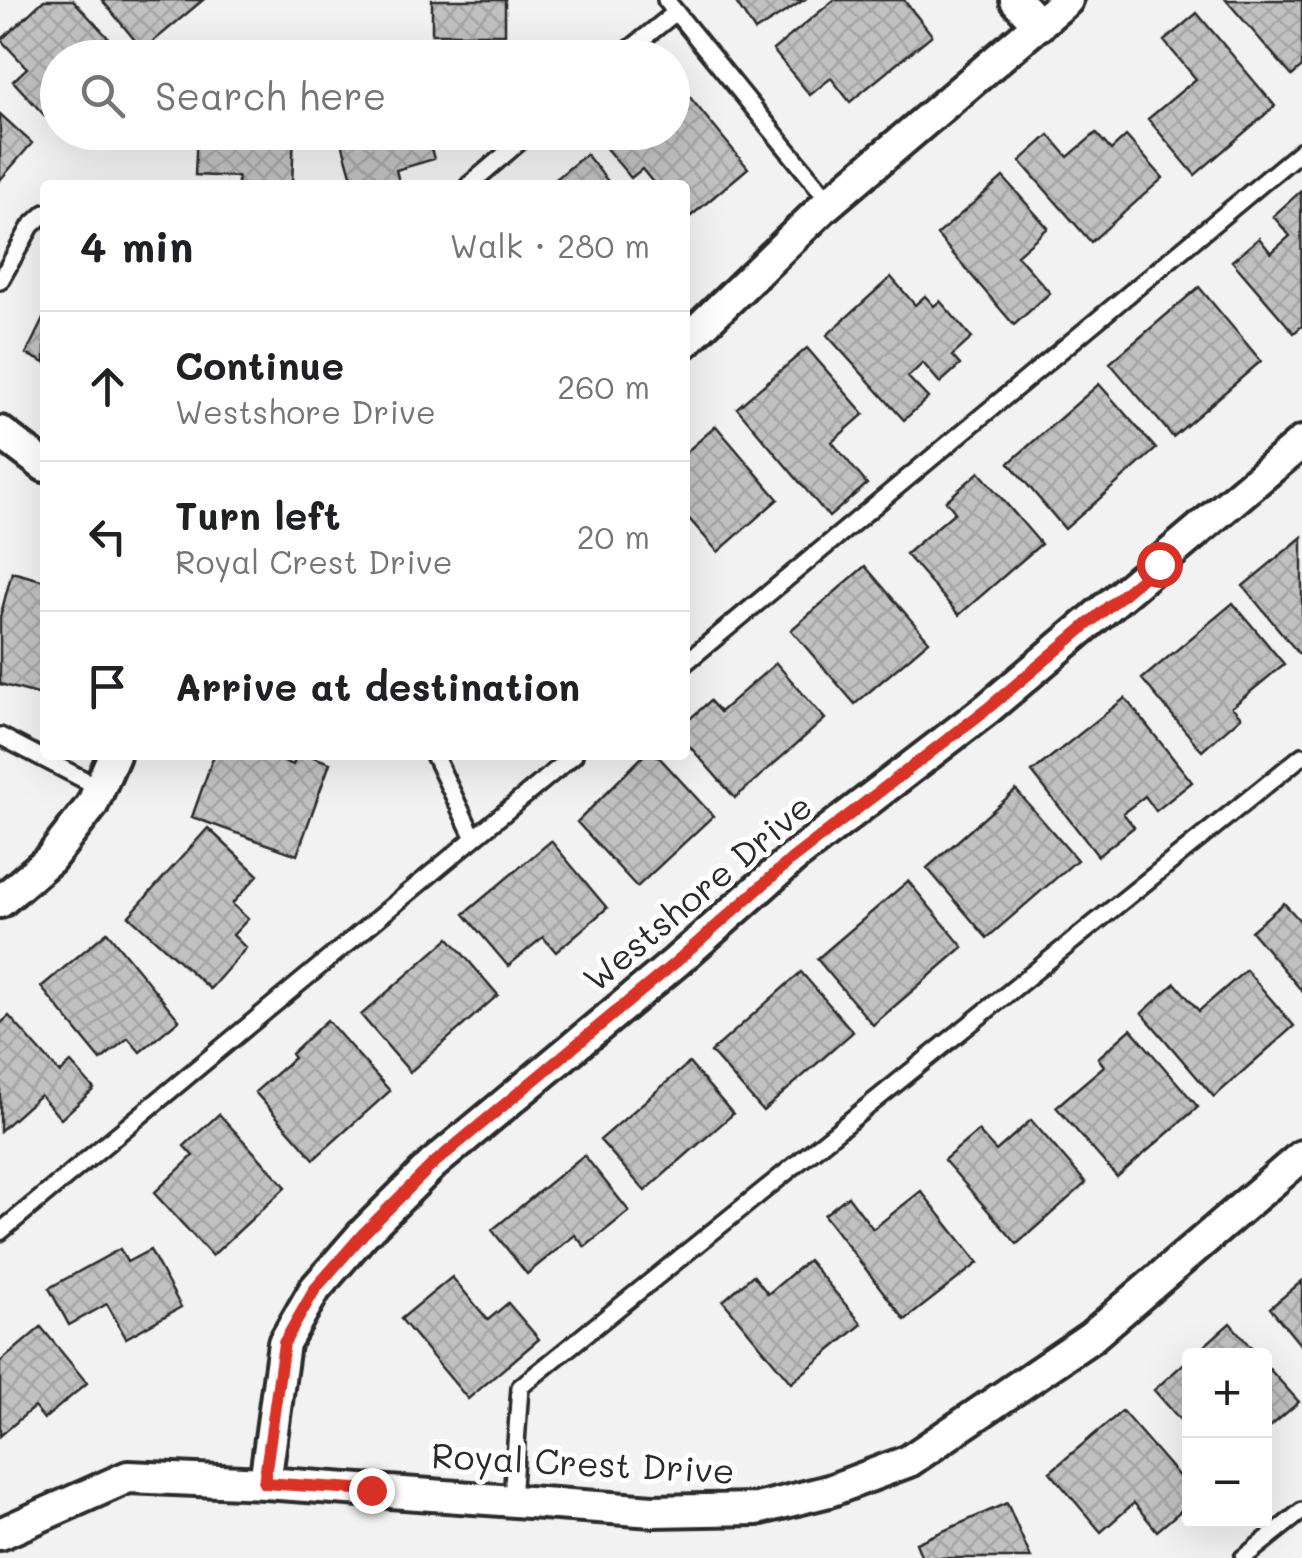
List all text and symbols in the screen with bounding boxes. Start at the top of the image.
search box [40,40,690,150]
icon: search [75,68,130,123]
text: Search here [155,70,386,120]
text: 4 min [80,218,193,273]
text: Walk · 280 m [450,224,650,266]
text: Continue [175,340,344,390]
icon: ahead [80,359,135,414]
text: 260 m [557,365,650,407]
text: Westshore Drive [175,390,436,432]
text: Turn left [175,490,341,540]
icon: left [80,509,135,564]
text: 20 m [577,515,650,557]
text: Royal Crest Drive [175,540,453,582]
route start [1137,542,1183,588]
icon: arrive [80,659,135,714]
text: Arrive at destination [175,661,580,711]
street label: Westshore Drive [573,782,821,1001]
map controls [1182,1348,1272,1528]
button: + [1182,1348,1272,1438]
street label: Royal Crest Drive [430,1431,736,1493]
button: − [1182,1438,1272,1528]
route end [349,1468,395,1514]

